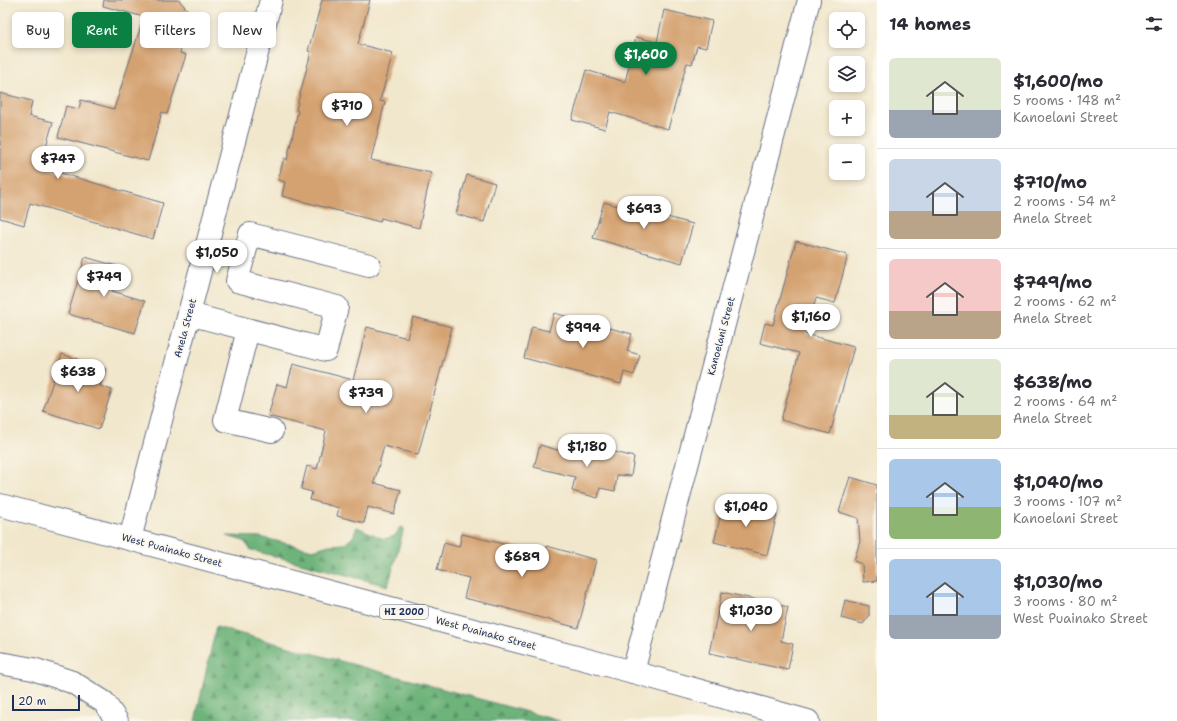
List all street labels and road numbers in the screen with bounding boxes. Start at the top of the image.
street label: Kanoelani Street [704,295,738,377]
street label: Anela Street [171,297,199,359]
street label: West Puainako Street [120,530,224,570]
road number: HI 2000 [380,605,428,619]
street label: West Puainako Street [434,613,538,653]

